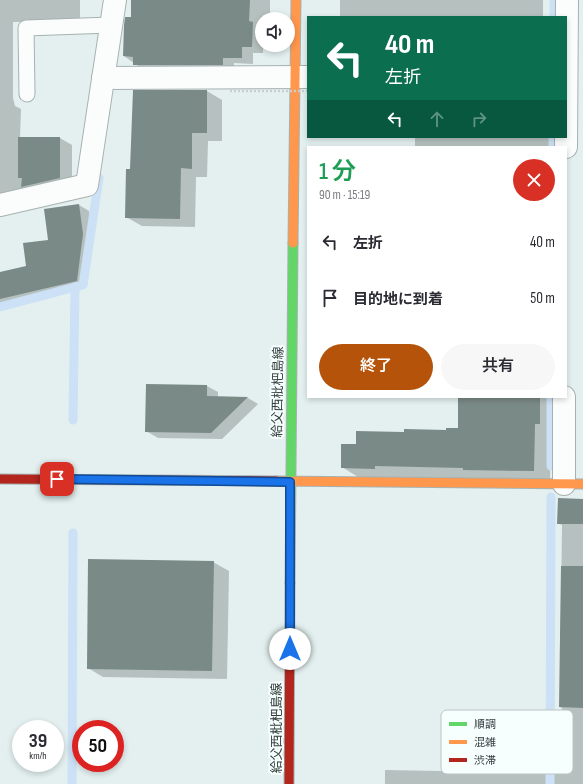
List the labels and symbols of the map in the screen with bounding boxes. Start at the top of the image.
street label: 給父西枇杷島線 [269,346,287,438]
pin [40,462,74,496]
position arrow [269,628,311,670]
street label: 給父西枇杷島線 [269,682,285,774]
legend [441,710,573,774]
text: 順調 [474,718,496,731]
speed limit sign: 50 [72,720,124,772]
text: 混雑 [474,736,496,749]
text: 渋滞 [474,754,496,767]

